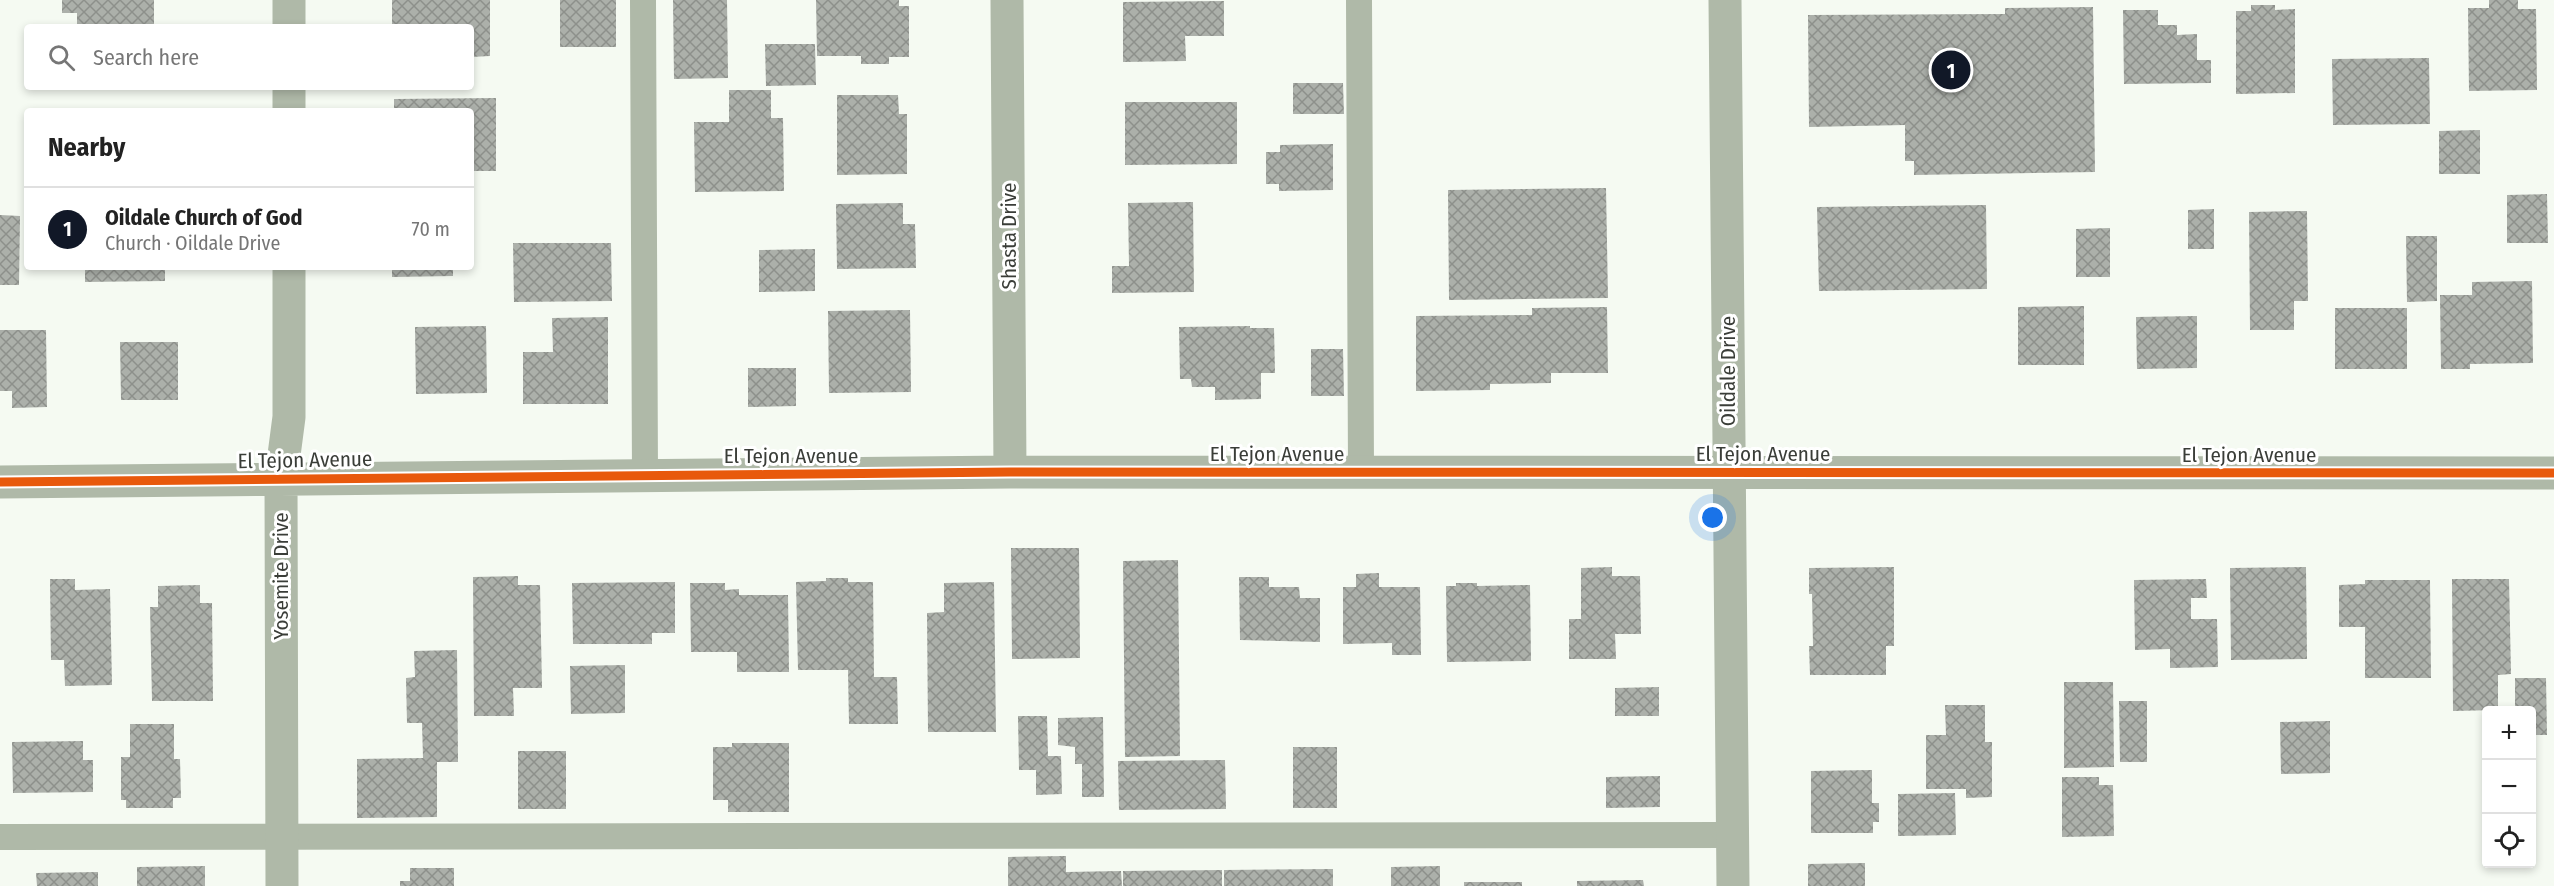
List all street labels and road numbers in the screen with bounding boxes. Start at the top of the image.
street label: Shasta Drive [996,183,1022,290]
street label: Oildale Drive [1715,316,1741,426]
street label: El Tejon Avenue [1210,441,1344,467]
street label: El Tejon Avenue [1696,441,1830,467]
street label: El Tejon Avenue [2182,442,2316,468]
street label: El Tejon Avenue [724,443,858,469]
street label: El Tejon Avenue [237,446,373,474]
street label: Yosemite Drive [268,512,294,640]

